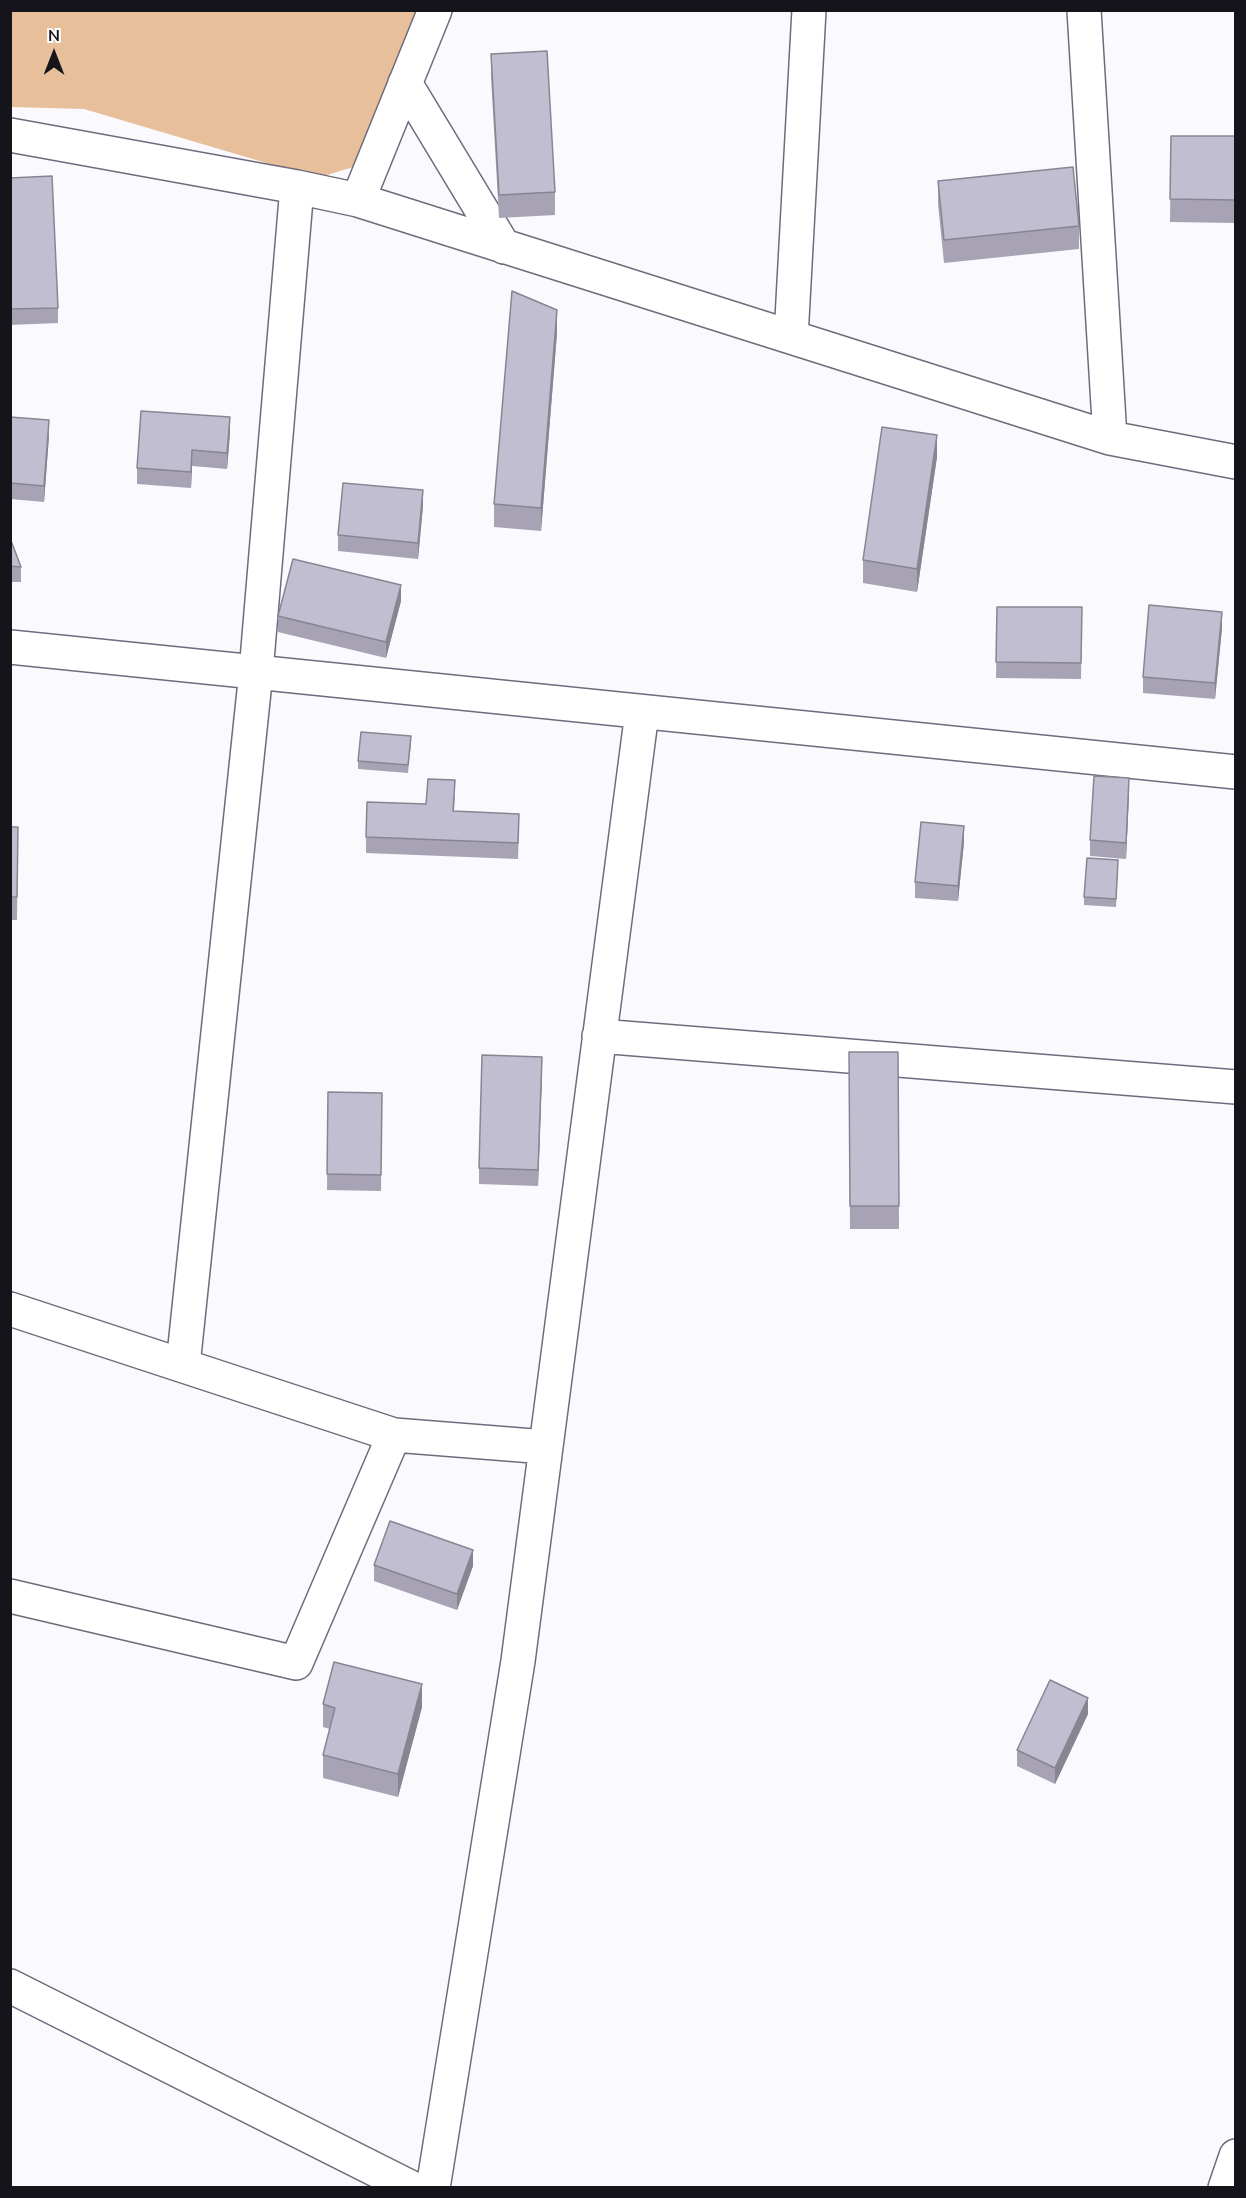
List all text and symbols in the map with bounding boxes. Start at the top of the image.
north arrow [24,24,84,84]
text: N [48,25,60,47]

